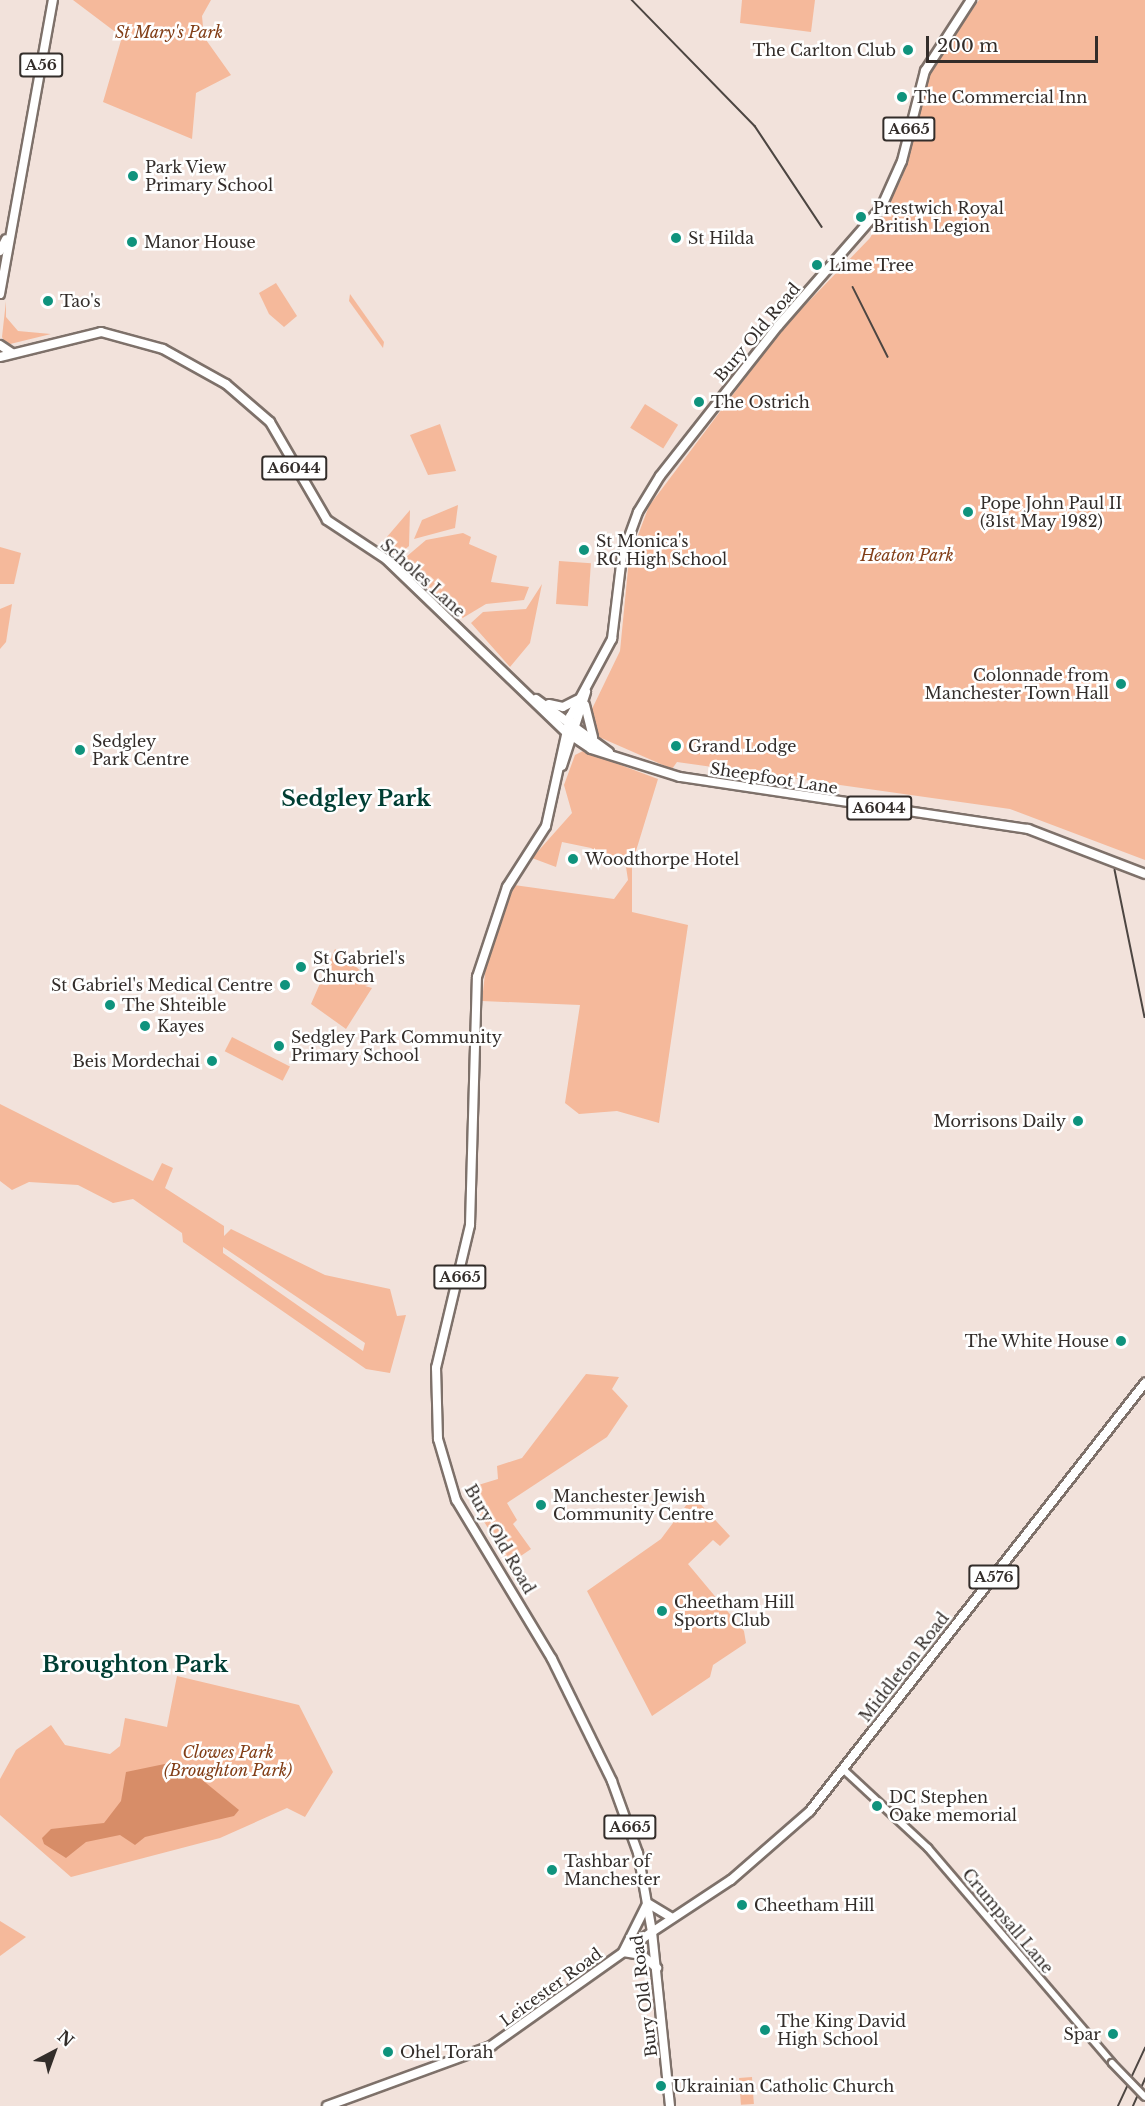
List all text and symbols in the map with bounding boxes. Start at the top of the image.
park label: St Mary's Park [115,22,223,42]
scale bar [929,24,1102,62]
text: 200 m [937,35,998,57]
place label: The Carlton Club [753,40,896,60]
marker: The Carlton Club [901,43,915,57]
road number: A56 [18,53,63,77]
place label: The Commercial Inn [914,87,1087,107]
marker: The Commercial Inn [895,90,909,104]
road number: A665 [882,117,936,141]
place label: Park View Primary School [145,157,274,195]
marker: Park View Primary School [126,169,140,183]
place label: Prestwich Royal British Legion [873,198,1004,236]
marker: Prestwich Royal British Legion [854,210,868,224]
place label: St Hilda [688,228,754,248]
marker: St Hilda [669,231,683,245]
place label: Manor House [144,232,256,252]
marker: Manor House [125,235,139,249]
place label: Lime Tree [829,255,915,275]
marker: Lime Tree [810,258,824,272]
street label: Bury Old Road [710,279,804,385]
place label: Tao's [60,291,101,311]
marker: Tao's [41,294,55,308]
place label: The Ostrich [711,392,810,412]
marker: The Ostrich [692,395,706,409]
road number: A6044 [261,456,327,480]
place label: Pope John Paul II (31st May 1982) [980,493,1122,531]
marker: Pope John Paul II (31st May 1982) [961,505,975,519]
place label: St Monica's RC High School [596,531,727,569]
street label: Scholes Lane [377,535,469,621]
marker: St Monica's RC High School [577,543,591,557]
park label: Heaton Park [860,545,954,565]
place label: Colonnade from Manchester Town Hall [924,665,1109,703]
marker: Colonnade from Manchester Town Hall [1114,677,1128,691]
place label: Sedgley Park Centre [92,731,189,769]
place label: Grand Lodge [688,736,796,756]
marker: Grand Lodge [669,739,683,753]
marker: Sedgley Park Centre [73,743,87,757]
street label: Sheepfoot Lane [709,758,839,798]
district label: Sedgley Park [281,786,431,812]
road number: A6044 [846,796,912,820]
place label: Woodthorpe Hotel [585,849,739,869]
marker: Woodthorpe Hotel [566,852,580,866]
place label: St Gabriel's Church [313,948,405,986]
marker: St Gabriel's Church [294,960,308,974]
place label: St Gabriel's Medical Centre [51,975,273,995]
marker: St Gabriel's Medical Centre [278,978,292,992]
place label: The Shteible [122,995,226,1015]
marker: The Shteible [103,998,117,1012]
place label: Kayes [157,1016,204,1036]
marker: Kayes [138,1019,152,1033]
place label: Sedgley Park Community Primary School [291,1027,503,1065]
marker: Sedgley Park Community Primary School [272,1039,286,1053]
place label: Beis Mordechai [72,1051,200,1071]
marker: Beis Mordechai [205,1054,219,1068]
place label: Morrisons Daily [934,1111,1066,1131]
marker: Morrisons Daily [1071,1114,1085,1128]
road number: A665 [433,1265,487,1289]
place label: The White House [964,1331,1109,1351]
marker: The White House [1114,1334,1128,1348]
street label: Bury Old Road [461,1481,539,1597]
place label: Manchester Jewish Community Centre [553,1486,714,1524]
marker: Manchester Jewish Community Centre [534,1498,548,1512]
road number: A576 [967,1565,1021,1589]
place label: Cheetham Hill Sports Club [674,1592,795,1630]
marker: Cheetham Hill Sports Club [655,1604,669,1618]
street label: Middleton Road [855,1608,953,1726]
district label: Broughton Park [42,1652,228,1678]
park label: Clowes Park (Broughton Park) [164,1742,292,1780]
place label: DC Stephen Oake memorial [889,1787,1017,1825]
marker: DC Stephen Oake memorial [870,1799,884,1813]
road number: A665 [603,1815,657,1839]
place label: Tashbar of Manchester [564,1851,660,1889]
marker: Tashbar of Manchester [545,1863,559,1877]
street label: Crumpsall Lane [959,1865,1057,1977]
place label: Cheetham Hill [754,1895,875,1915]
marker: Cheetham Hill [735,1898,749,1912]
street label: Bury Old Road [627,1934,661,2058]
street label: Leicester Road [496,1944,606,2030]
place label: The King David High School [777,2011,906,2049]
north arrow [24,2022,84,2082]
marker: The King David High School [758,2023,772,2037]
place label: Spar [1063,2024,1101,2044]
text: N [54,2026,78,2051]
marker: Spar [1106,2027,1120,2041]
place label: Ohel Torah [400,2042,494,2062]
marker: Ohel Torah [381,2045,395,2059]
place label: Ukrainian Catholic Church [673,2076,894,2096]
marker: Ukrainian Catholic Church [654,2079,668,2093]

